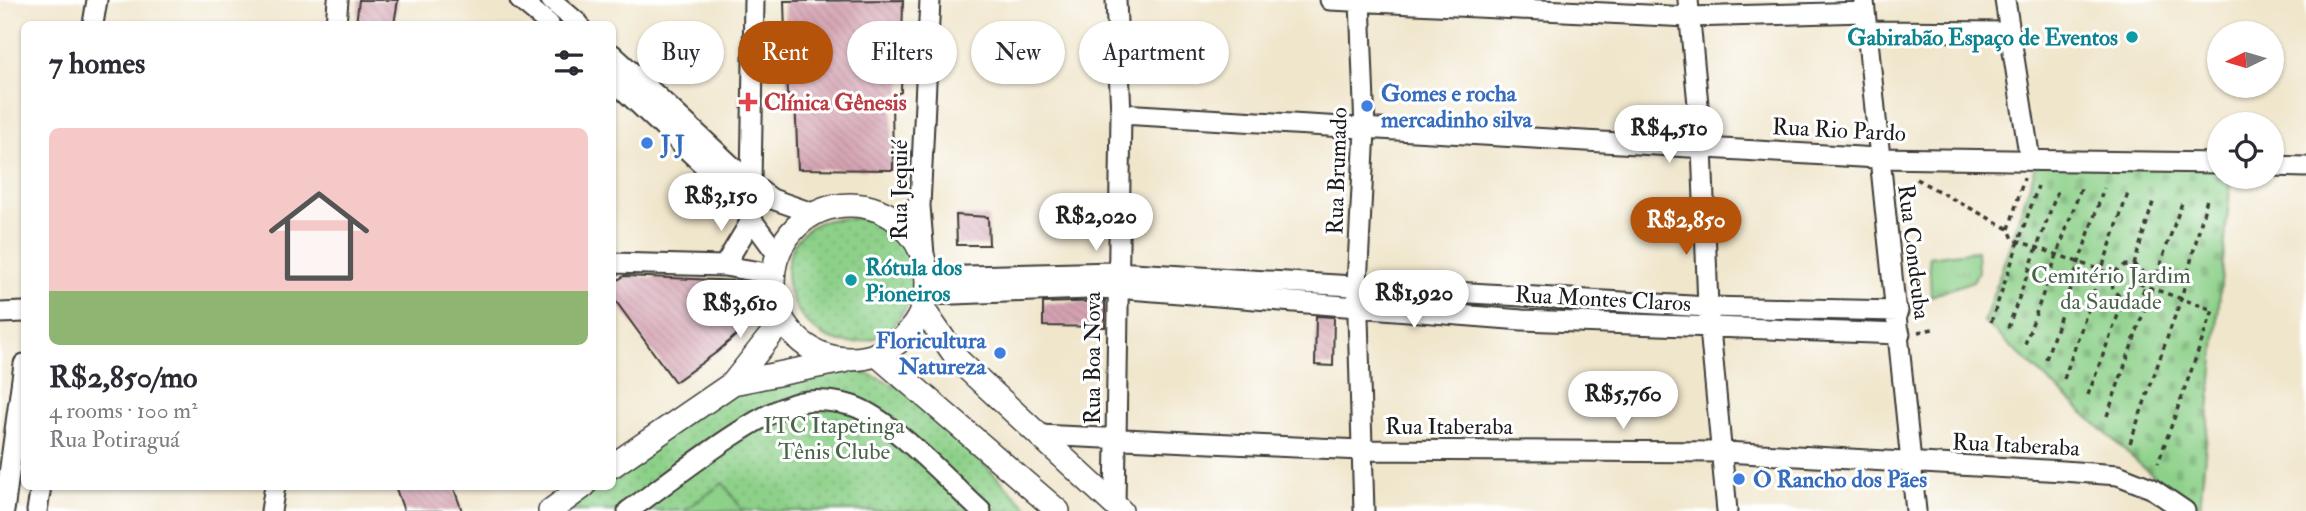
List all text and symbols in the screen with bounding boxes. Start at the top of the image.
chip: Buy [637,21,724,84]
chip: Rent [738,21,833,84]
chip: Filters [847,21,957,84]
chip: New [971,21,1065,84]
chip: Apartment [1079,21,1229,84]
north arrow [2207,21,2284,98]
map controls [2207,21,2284,189]
place label: Gabirabão Espaço de Eventos [1847,23,2118,53]
marker: Gabirabão Espaço de Eventos [2124,29,2140,45]
icon: filters [550,44,588,82]
text: 7 homes [49,45,145,82]
place label: Gomes e rocha mercadinho silva [1381,79,1533,134]
place label: Clínica Gênesis [764,88,907,117]
marker: Clínica Gênesis [738,92,758,112]
marker: Gomes e rocha mercadinho silva [1359,98,1375,114]
pin: R$4,510 [1604,106,1734,165]
street label: Rua Brumado [1320,107,1354,235]
street label: Rua Rio Pardo [1771,112,1907,148]
button: locate [2207,112,2284,189]
text: R$4,510 [1630,113,1708,142]
place label: J J [660,129,685,159]
marker: J J [639,135,655,151]
street label: Rua Jequié [885,139,914,240]
icon: home [256,173,382,299]
pin: R$3,150 [656,174,786,233]
text: R$3,150 [684,181,758,210]
street label: Rua Condeuba [1891,183,1937,322]
pin: R$2,020 [1031,194,1161,253]
pin: R$2,850 [1621,198,1751,257]
text: R$2,020 [1055,201,1137,230]
text: R$2,850 [1646,205,1726,234]
place label: Rótula dos Pioneiros [865,253,962,308]
park label: Cemitério Jardim da Saudade [2031,261,2191,316]
pin: R$1,920 [1349,270,1479,330]
marker: Rótula dos Pioneiros [843,272,859,288]
text: R$1,920 [1375,278,1453,307]
pin: R$3,610 [675,280,805,340]
street label: Rua Montes Claros [1514,280,1692,318]
text: R$3,610 [702,288,778,317]
street label: Rua Boa Nova [1078,291,1107,425]
place label: Floricultura Natureza [876,326,988,381]
marker: Floricultura Natureza [992,345,1008,361]
text: R$2,850/mo [49,359,198,396]
pin: R$5,760 [1558,372,1688,431]
text: R$5,760 [1584,379,1662,408]
text: 4 rooms · 100 m² [49,396,198,425]
park label: ITC Itapetinga Tênis Clube [763,411,905,466]
street label: Rua Itaberaba [1385,412,1514,441]
text: Rua Potiraguá [49,425,180,454]
street label: Rua Itaberaba [1951,427,2081,463]
place label: O Rancho dos Pães [1753,465,1927,494]
marker: O Rancho dos Pães [1731,471,1747,487]

